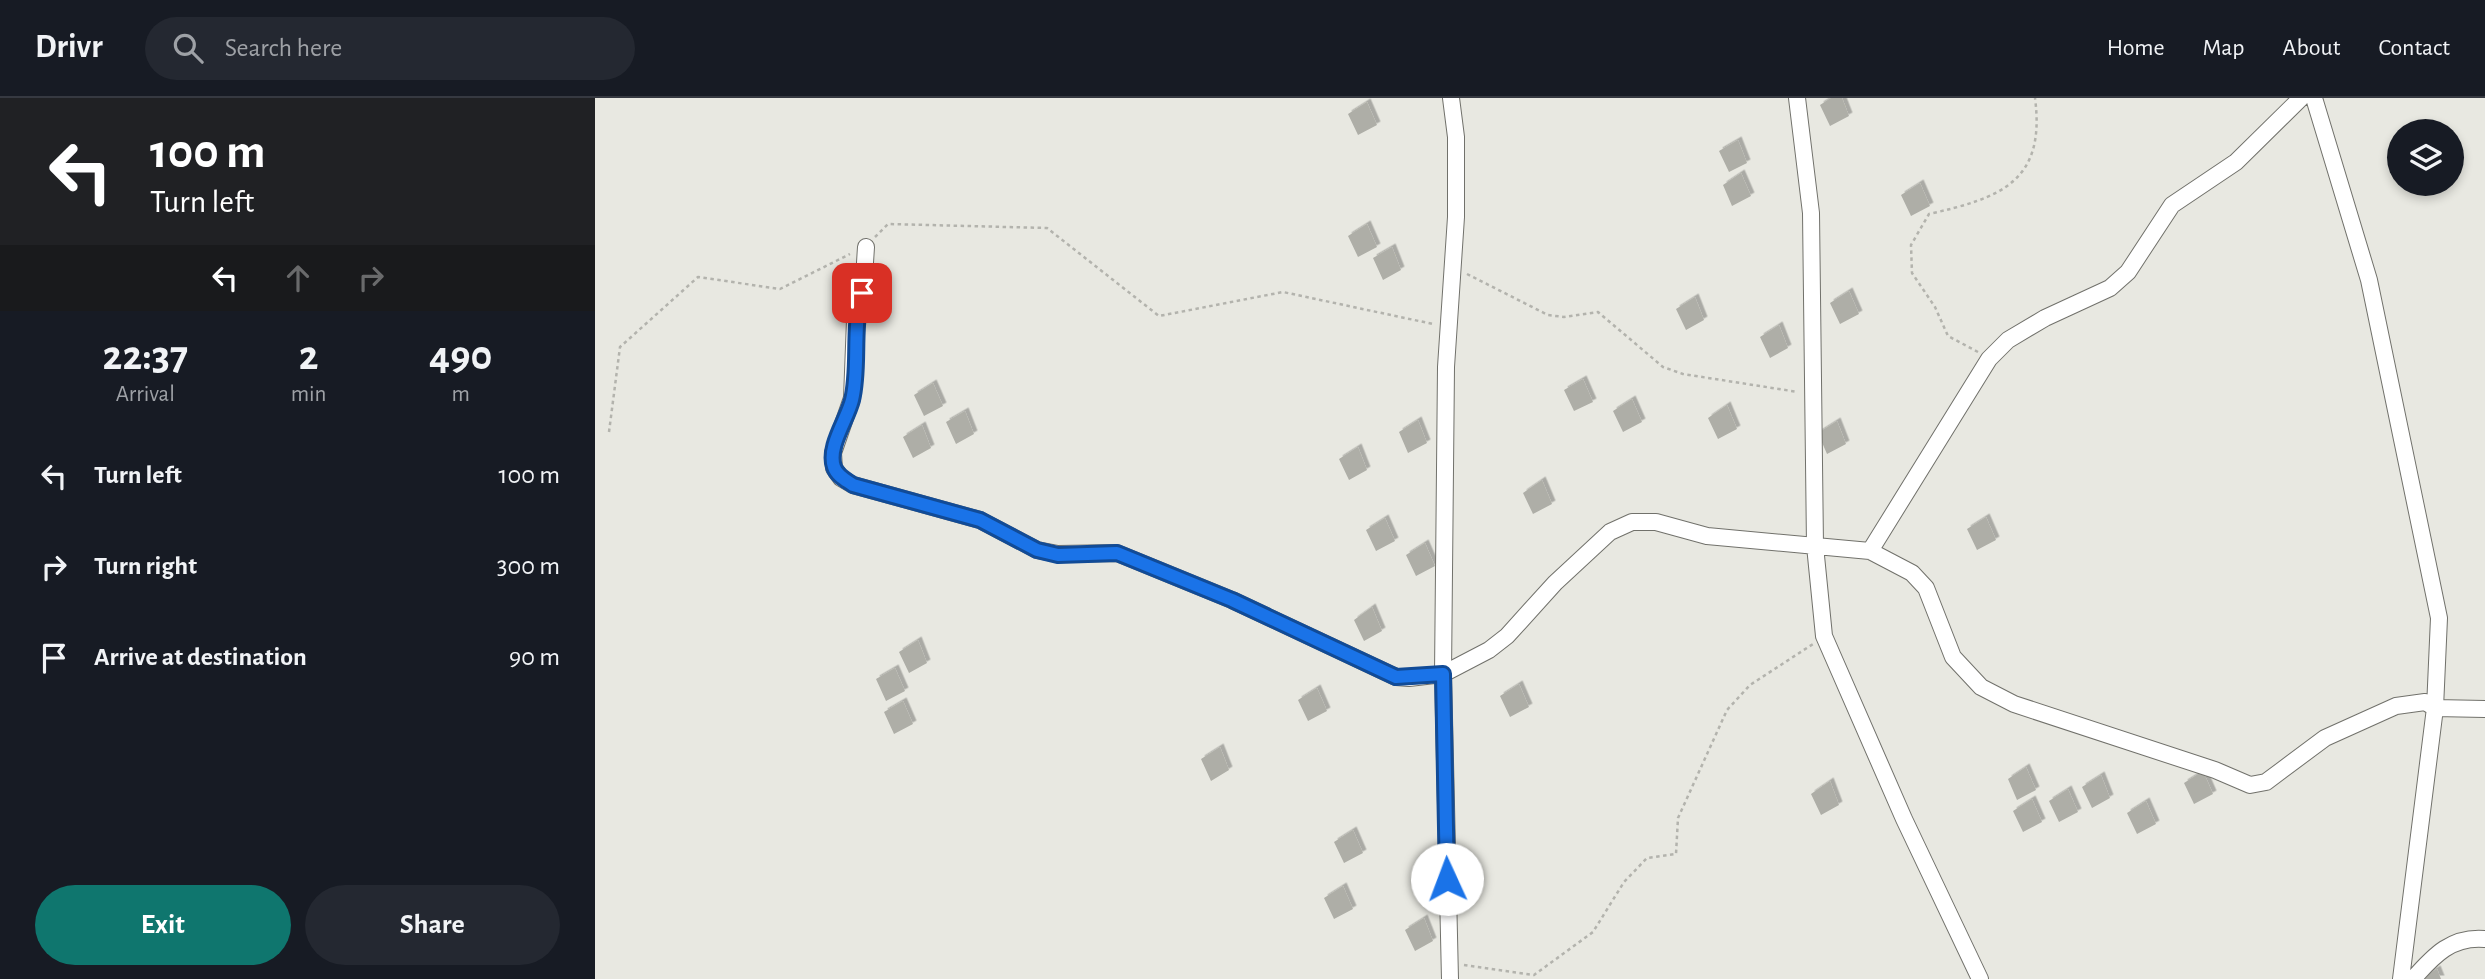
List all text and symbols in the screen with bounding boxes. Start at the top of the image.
search box [145,17,635,80]
icon: search [169,29,207,67]
text: Drivr [35,31,103,64]
text: Search here [225,35,342,61]
text: Home [2107,36,2165,60]
text: Map [2203,36,2245,60]
text: About [2283,36,2340,60]
text: Contact [2378,36,2450,60]
map controls [2387,119,2464,196]
button: layers [2387,119,2464,196]
icon: left [35,126,126,217]
text: 100 m [150,128,266,177]
text: Turn left [150,186,254,218]
icon: left [206,259,244,297]
icon: ahead [279,259,317,297]
icon: right [352,259,390,297]
pin [832,263,892,323]
icon: arrive [843,274,881,312]
text: 22:37 [103,335,188,377]
text: 2 [299,335,318,377]
text: 490 [429,335,492,377]
text: Arrival [116,383,175,406]
text: min [291,383,326,406]
text: m [452,383,470,406]
icon: left [35,457,73,495]
text: Turn left [94,462,182,488]
text: 100 m [499,462,560,488]
icon: right [35,548,73,586]
text: Turn right [94,553,197,579]
text: 300 m [497,553,560,579]
icon: arrive [35,639,73,677]
text: Arrive at destination [94,644,307,670]
text: 90 m [509,644,560,670]
position arrow [1410,842,1484,916]
button: Exit [35,885,291,965]
button: Share [305,885,560,965]

